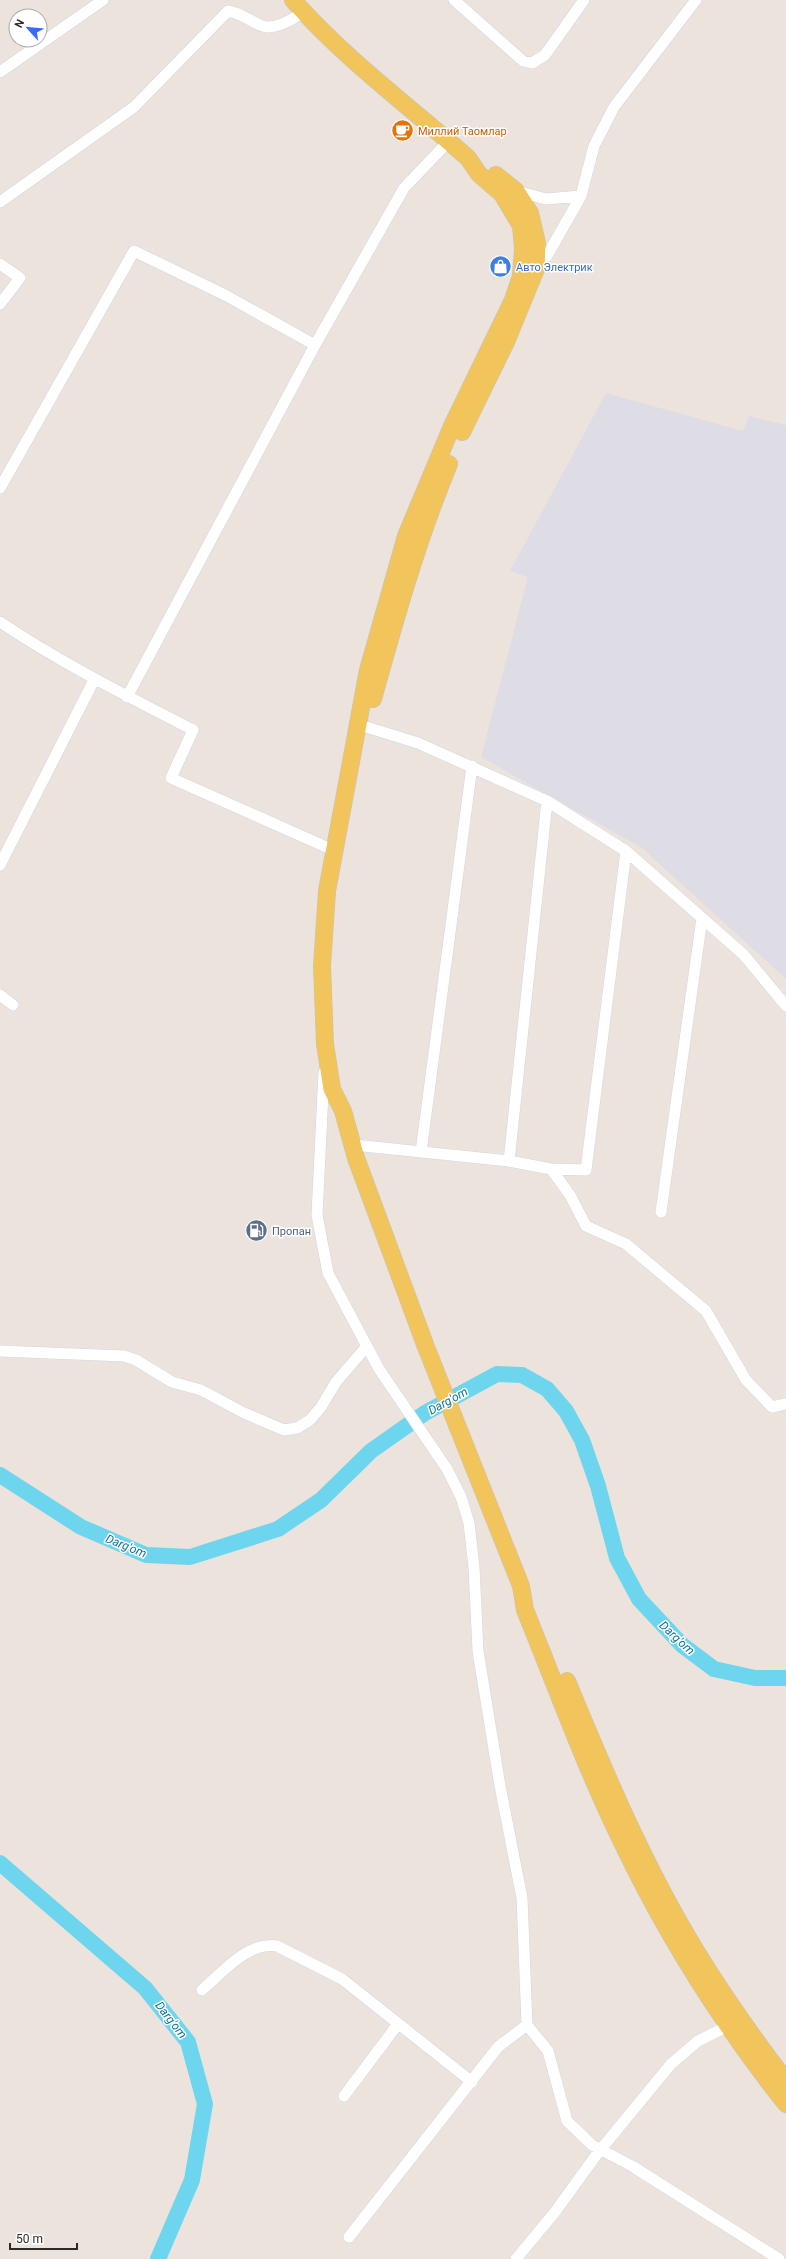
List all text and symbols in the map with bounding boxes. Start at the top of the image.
north arrow [8,8,48,48]
text: N [12,17,27,30]
cafe icon: Миллий Таомлар [390,118,416,144]
place label: Миллий Таомлар [418,125,507,138]
shop icon: Авто Электрик [487,254,513,280]
place label: Авто Электрик [516,261,593,274]
fuel station icon: Пропан [244,1218,270,1244]
place label: Пропан [272,1225,311,1238]
water label: Darg'om [426,1384,470,1418]
water label: Darg'om [104,1531,148,1561]
water label: Darg'om [657,1618,697,1658]
water label: Darg'om [152,1999,190,2041]
scale bar [10,2225,77,2251]
text: 50 m [16,2232,43,2246]

